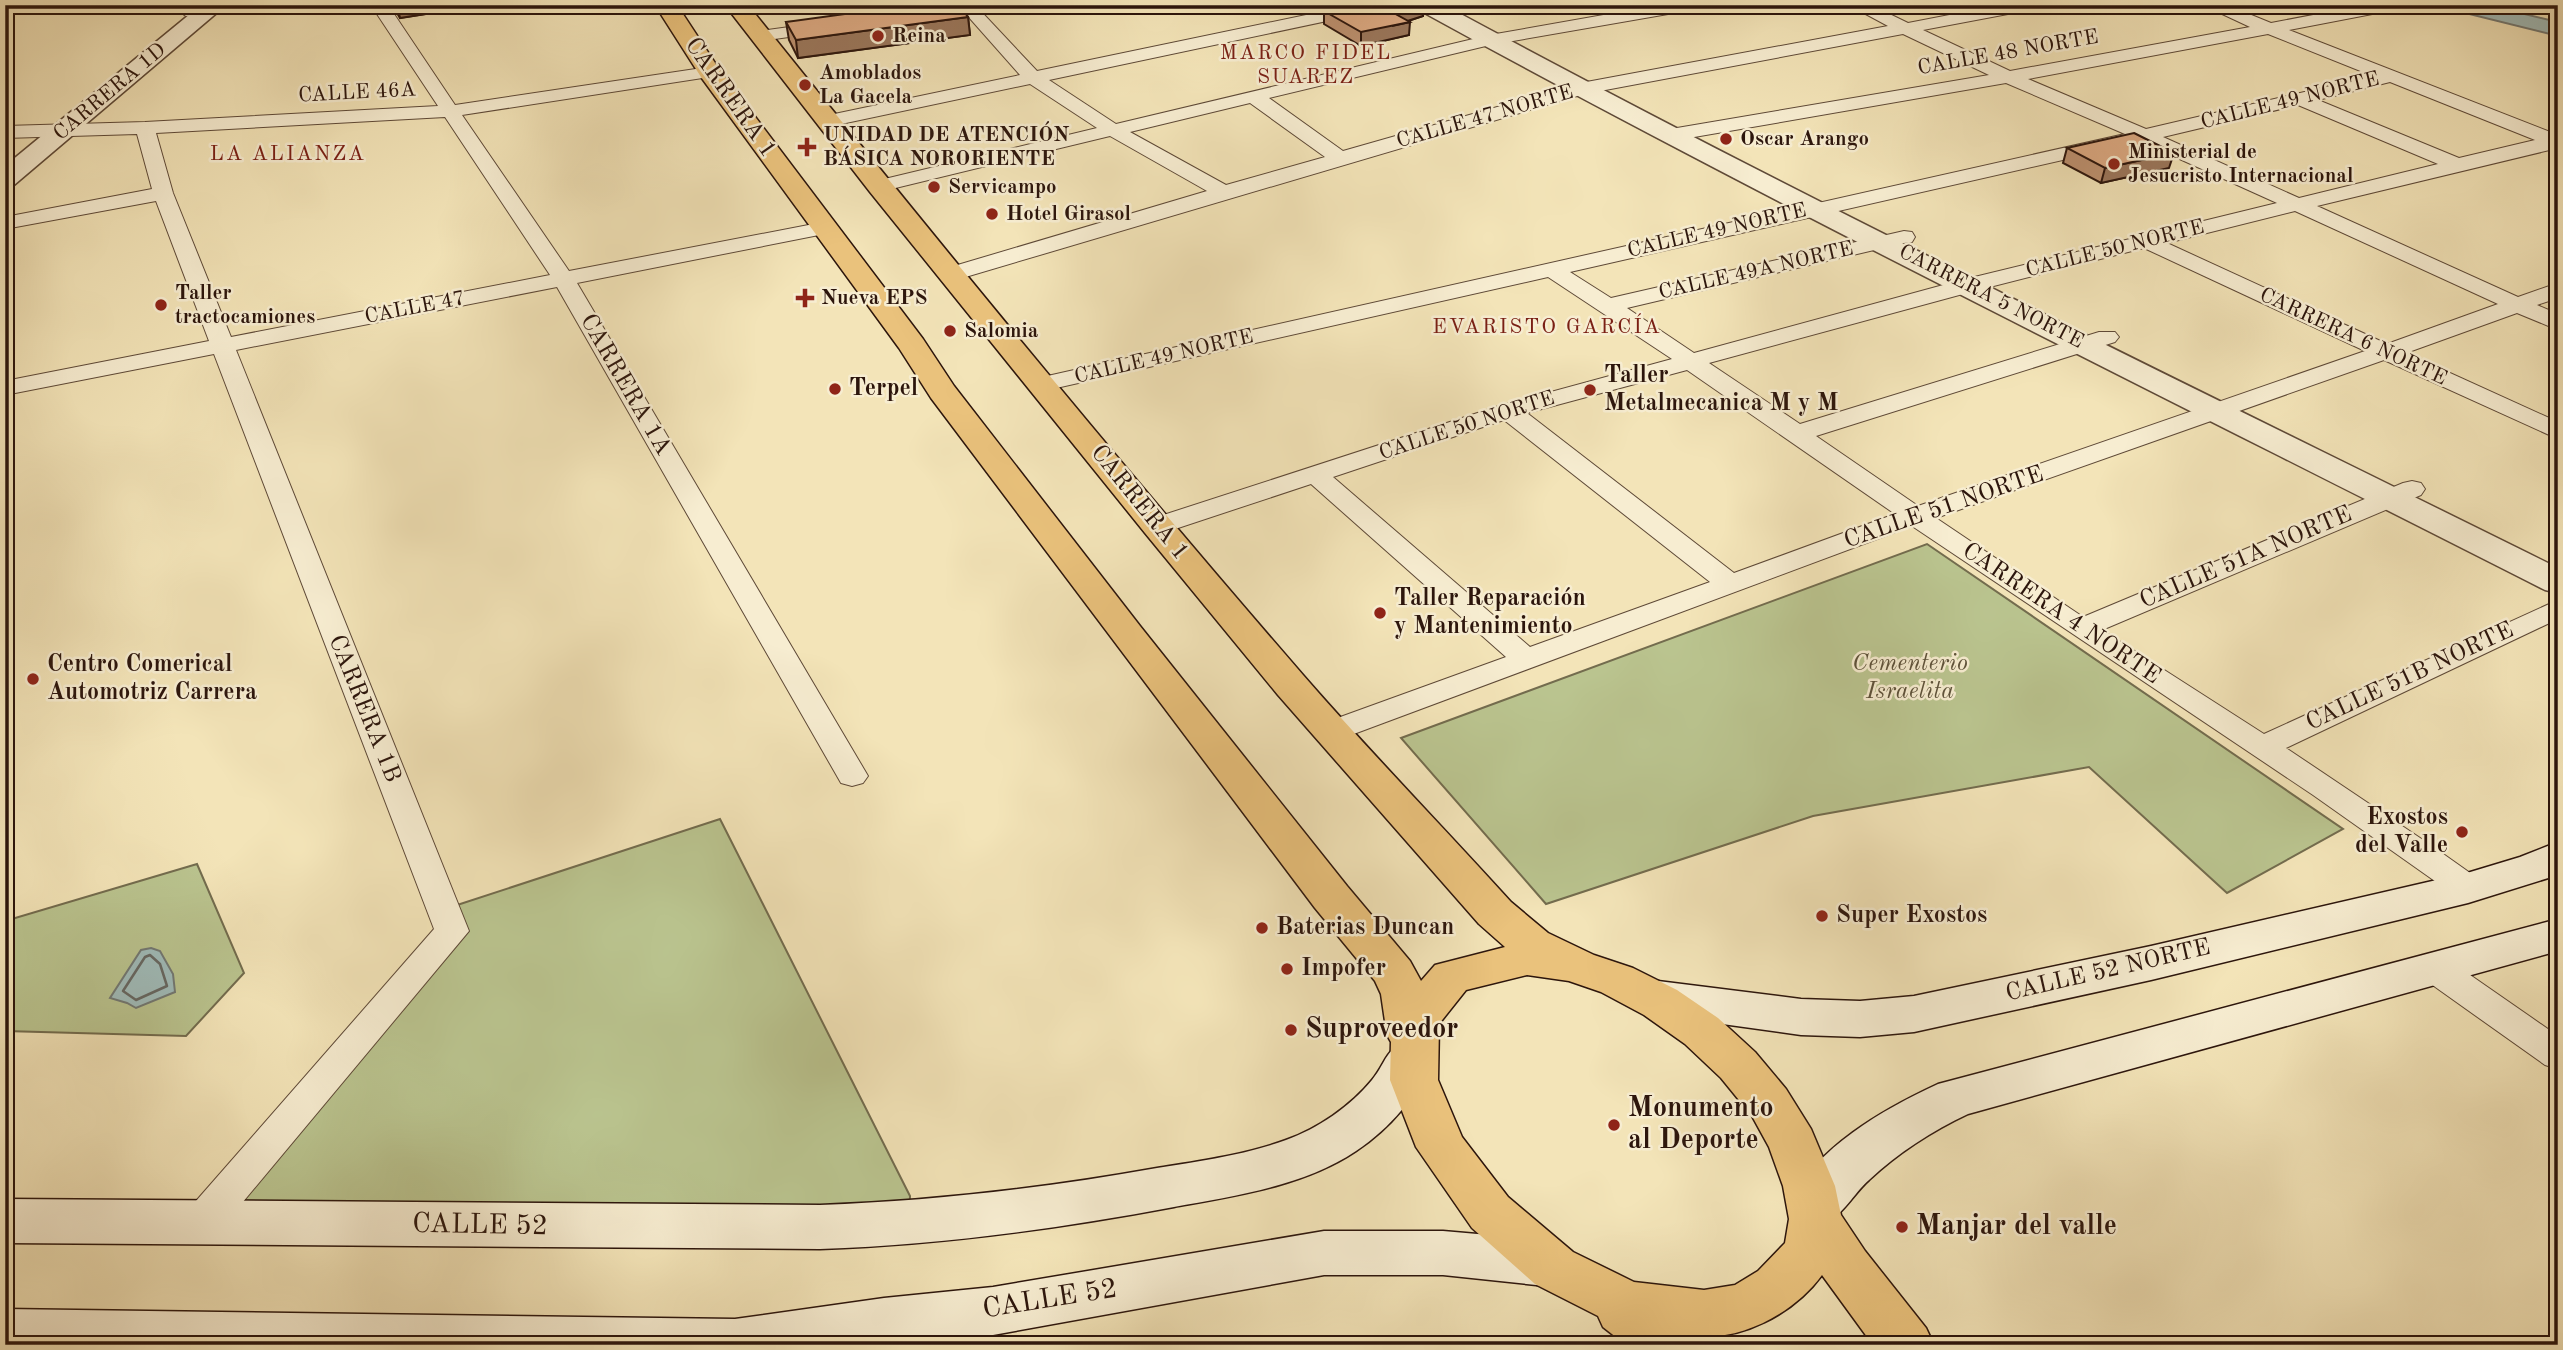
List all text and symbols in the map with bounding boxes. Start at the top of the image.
place label: Reina [892,26,946,47]
street label: CALLE 48 NORTE [1916,27,2100,79]
marker: Reina [870,28,886,44]
street label: CARRERA 1 [680,34,780,162]
street label: CARRERA 1D [50,39,170,145]
district label: MARCO FIDEL SUAREZ [1220,43,1392,88]
place label: Amoblados La Gacela [819,63,921,108]
street label: CALLE 49 NORTE [2199,69,2381,133]
marker: Amoblados La Gacela [797,77,813,93]
street label: CALLE 46A [298,79,416,107]
street label: CALLE 47 NORTE [1394,82,1576,152]
place label: UNIDAD DE ATENCIÓN BÁSICA NORORIENTE [823,121,1069,170]
place label: Oscar Arango [1740,129,1869,150]
marker: Oscar Arango [1718,131,1734,147]
marker: UNIDAD DE ATENCIÓN BÁSICA NORORIENTE [797,137,817,157]
place label: Ministerial de Jesucristo Internacional [2128,142,2354,187]
district label: LA ALIANZA [210,144,366,165]
marker: Ministerial de Jesucristo Internacional [2106,156,2122,172]
place label: Servicampo [948,177,1057,198]
marker: Servicampo [926,179,942,195]
street label: CALLE 49 NORTE [1625,200,1809,262]
place label: Hotel Girasol [1006,204,1131,225]
marker: Hotel Girasol [984,206,1000,222]
street label: CALLE 50 NORTE [2024,217,2206,281]
street label: CALLE 49A NORTE [1657,238,1855,304]
street label: CARRERA 5 NORTE [1895,241,2087,353]
place label: Taller tractocamiones [175,283,315,328]
street label: CARRERA 6 NORTE [2256,284,2450,390]
street label: CALLE 47 [363,288,467,328]
marker: Nueva EPS [795,288,815,308]
place label: Nueva EPS [821,288,928,309]
marker: Taller tractocamiones [153,297,169,313]
street label: CARRERA 1A [575,310,675,460]
district label: EVARISTO GARCÍA [1432,313,1662,338]
place label: Salomia [964,321,1039,342]
marker: Salomia [942,323,958,339]
street label: CALLE 49 NORTE [1072,326,1256,388]
place label: Taller Metalmecanica M y M [1604,364,1838,416]
place label: Terpel [849,377,918,401]
marker: Terpel [827,381,843,397]
marker: Taller Metalmecanica M y M [1582,382,1598,398]
street label: CALLE 50 NORTE [1377,388,1557,464]
street label: CARRERA 1 [1086,441,1192,565]
street label: CALLE 51 NORTE [1841,463,2047,553]
street label: CALLE 51A NORTE [2137,502,2355,614]
street label: CARRERA 4 NORTE [1958,539,2164,689]
place label: Taller Reparación y Mantenimiento [1394,587,1586,639]
marker: Taller Reparación y Mantenimiento [1372,605,1388,621]
street label: CALLE 51B NORTE [2303,618,2517,736]
street label: CARRERA 1B [323,632,405,786]
park label: Cementerio Israelita [1852,652,1968,704]
place label: Centro Comerical Automotriz Carrera [47,653,257,705]
marker: Centro Comerical Automotriz Carrera [25,671,41,687]
place label: Exostos del Valle [2355,806,2448,858]
marker: Exostos del Valle [2454,824,2470,840]
place label: Super Exostos [1836,904,1987,928]
marker: Super Exostos [1814,908,1830,924]
place label: Baterias Duncan [1276,916,1454,940]
marker: Baterias Duncan [1254,920,1270,936]
street label: CALLE 52 NORTE [2003,936,2213,1006]
place label: Impofer [1301,957,1386,981]
marker: Impofer [1279,961,1295,977]
place label: Suproveedor [1305,1016,1459,1044]
marker: Suproveedor [1283,1022,1299,1038]
place label: Monumento al Deporte [1628,1095,1774,1155]
marker: Monumento al Deporte [1606,1117,1622,1133]
street label: CALLE 52 [412,1211,548,1241]
place label: Manjar del valle [1916,1213,2117,1241]
marker: Manjar del valle [1894,1219,1910,1235]
street label: CALLE 52 [981,1276,1119,1324]

